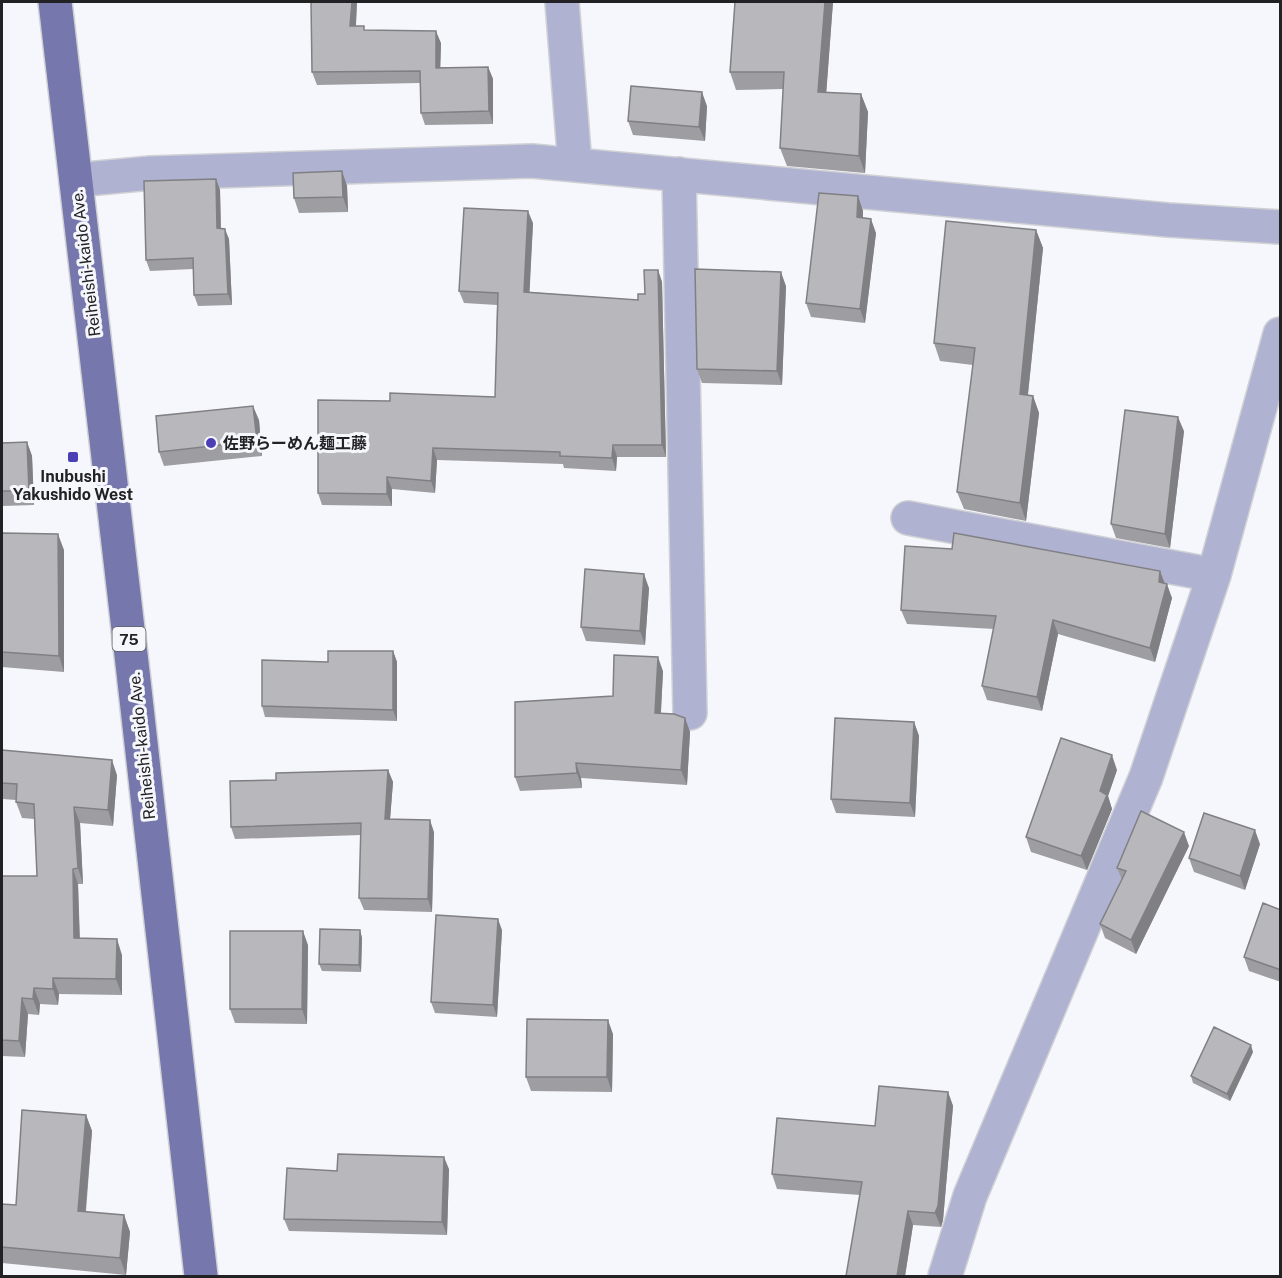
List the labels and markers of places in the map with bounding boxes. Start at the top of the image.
place label: 佐野らーめん麺工藤 [222,434,367,453]
marker: 佐野らーめん麺工藤 [204,436,218,450]
marker: Inubushi Yakushido West [66,450,80,464]
place label: Inubushi Yakushido West [13,467,134,504]

